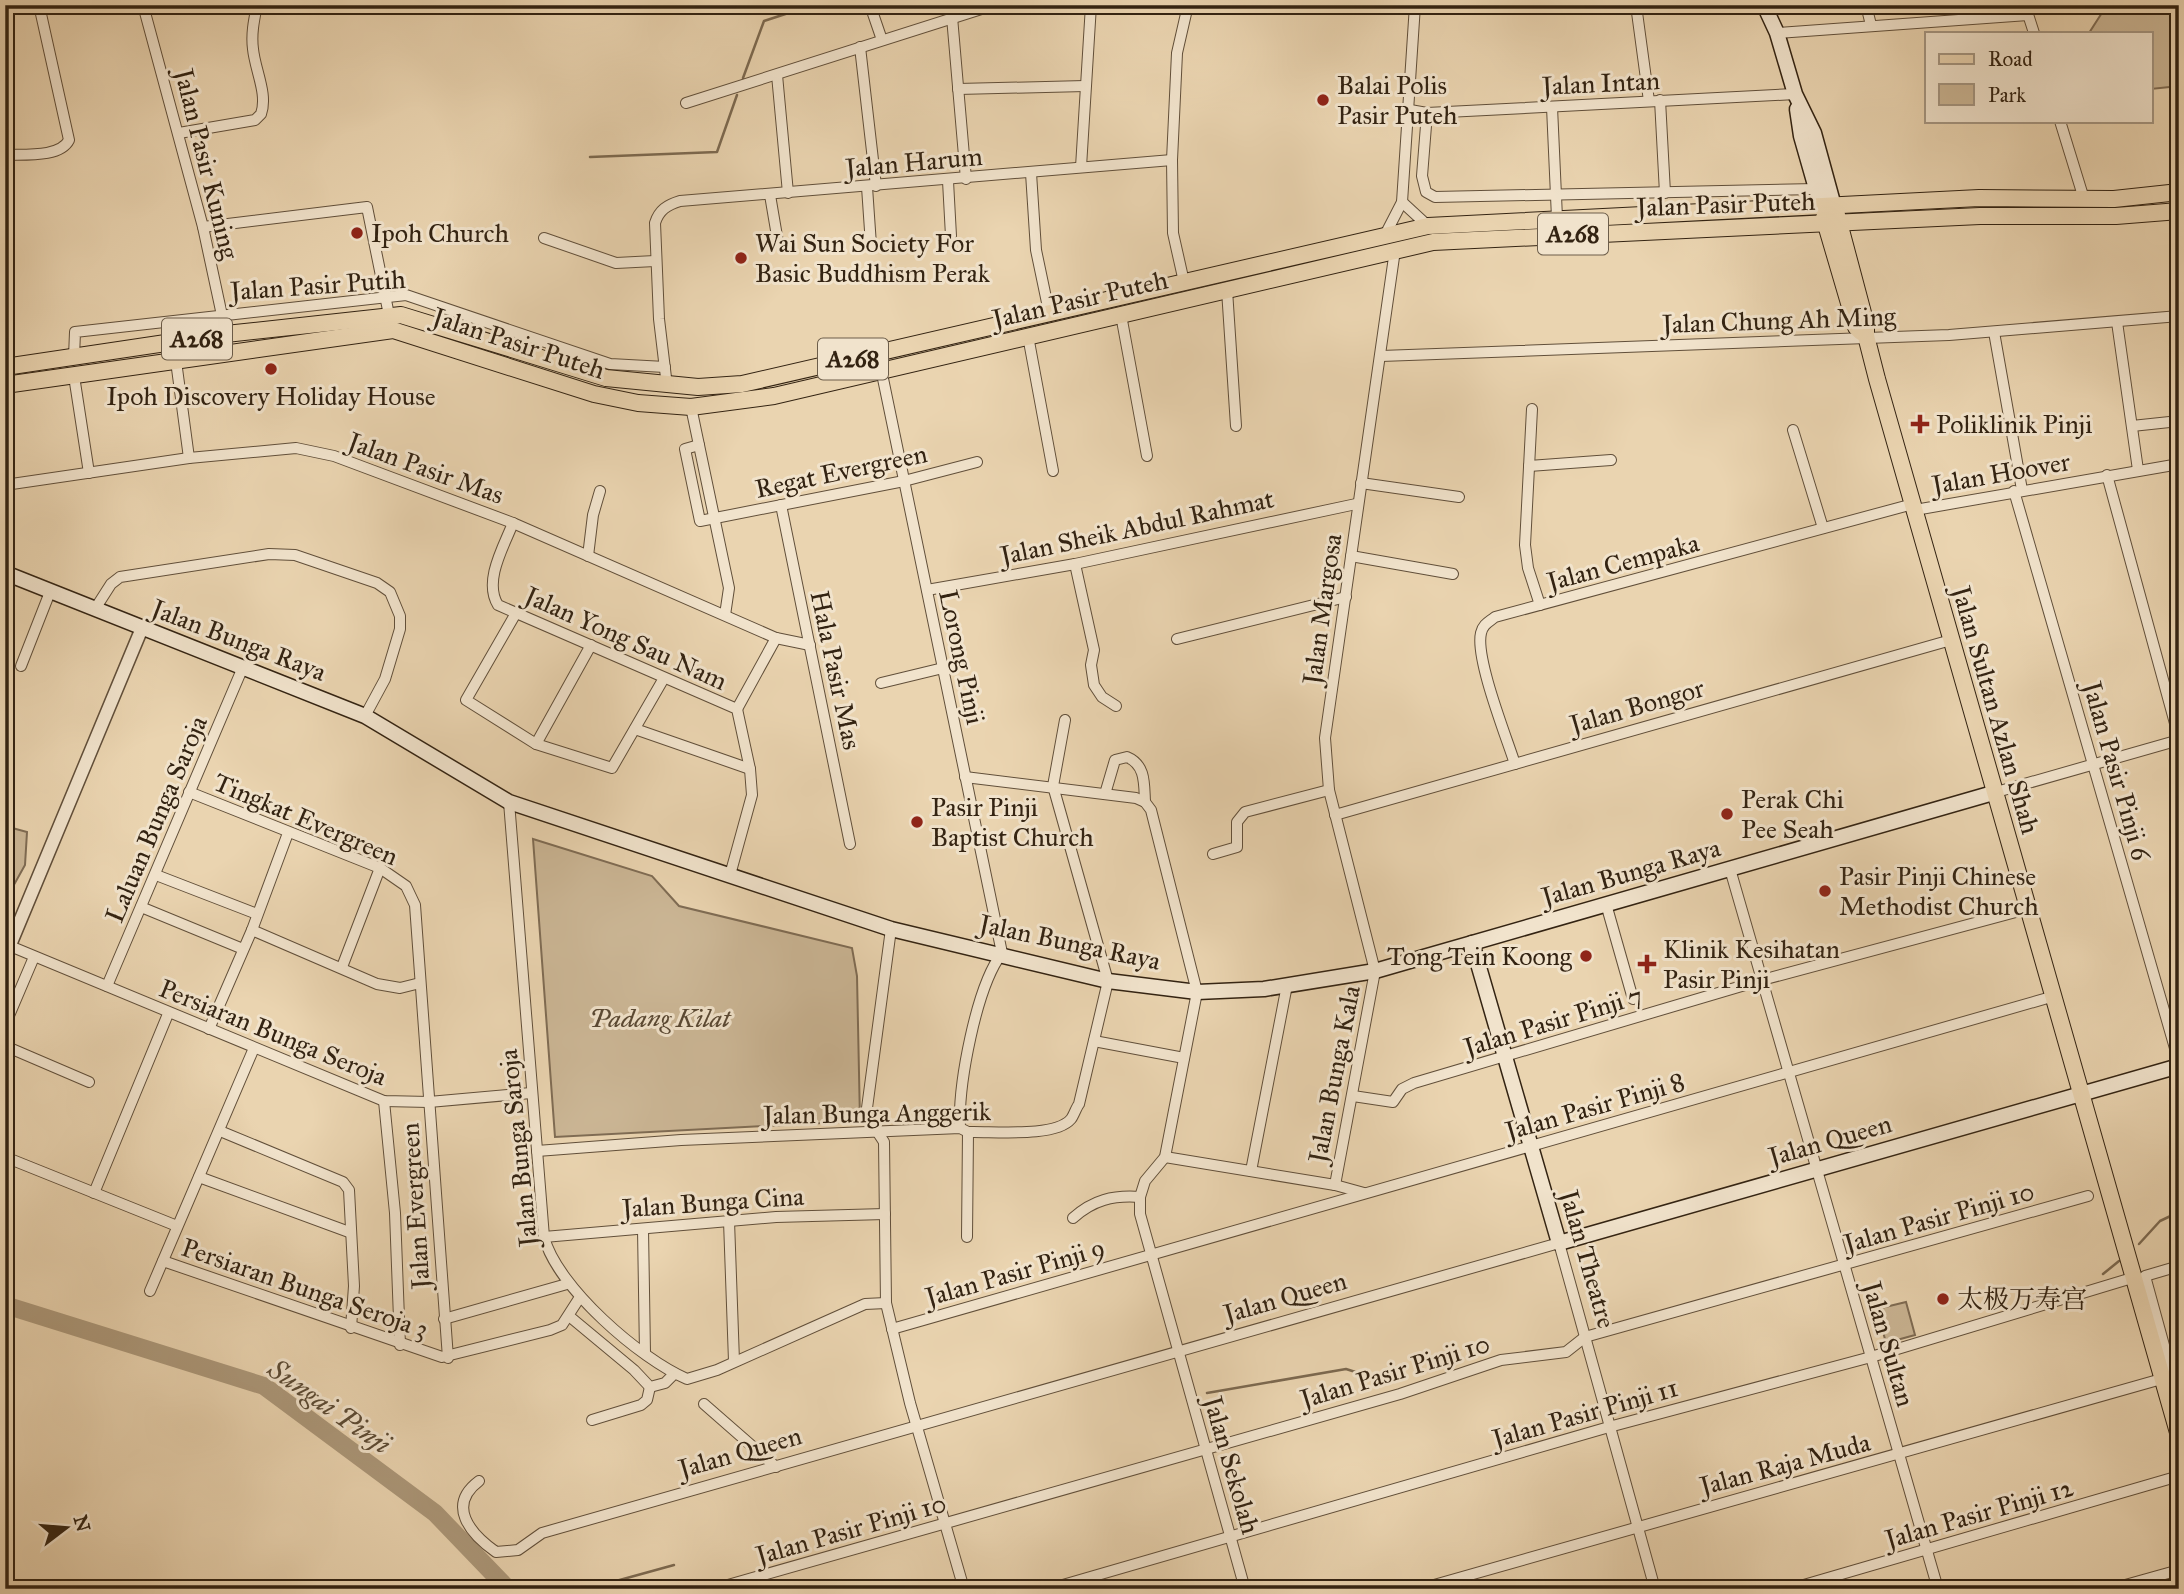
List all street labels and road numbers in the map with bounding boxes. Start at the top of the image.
street label: Jalan Pasir Kuning [167,63,246,263]
street label: Jalan Intan [1538,64,1661,102]
street label: Jalan Harum [841,140,984,184]
street label: Jalan Pasir Puteh [1633,185,1817,223]
road number: A268 [1538,214,1608,255]
street label: Jalan Pasir Putih [226,263,407,307]
street label: Jalan Pasir Puteh [986,263,1171,335]
street label: Jalan Pasir Puteh [426,299,610,386]
street label: Jalan Chung Ah Ming [1659,300,1897,340]
road number: A268 [162,318,232,360]
road number: A268 [818,338,888,380]
street label: Jalan Pasir Mas [341,424,508,511]
street label: Regat Evergreen [752,437,930,505]
street label: Jalan Hoover [1926,445,2073,501]
street label: Jalan Sheik Abdul Rahmat [994,482,1277,572]
street label: Jalan Cempaka [1541,526,1703,598]
street label: Jalan Margosa [1295,532,1348,689]
street label: Jalan Yong Sau Nam [517,578,732,697]
street label: Jalan Sultan Azlan Shah [1944,580,2047,838]
street label: Lorong Pinji [932,587,992,727]
street label: Hala Pasir Mas [804,588,868,752]
street label: Jalan Bunga Raya [144,591,331,688]
street label: Jalan Bongor [1563,672,1708,741]
street label: Jalan Pasir Pinji 6 [2075,675,2158,865]
street label: Laluan Bunga Saroja [98,711,214,927]
street label: Tingkat Evergreen [209,766,403,872]
street label: Jalan Bunga Raya [1535,831,1724,914]
street label: Jalan Bunga Raya [974,907,1164,977]
street label: Persiaran Bunga Seroja [155,972,391,1092]
street label: Jalan Pasir Pinji 7 [1457,979,1646,1064]
street label: Jalan Bunga Kala [1301,983,1367,1168]
street label: Jalan Bunga Saroja [492,1048,545,1251]
street label: Jalan Pasir Pinji 8 [1499,1065,1688,1148]
street label: Jalan Bunga Anggerik [760,1095,992,1131]
street label: Jalan Queen [1762,1107,1895,1174]
street label: Jalan Evergreen [393,1122,437,1293]
street label: Jalan Pasir Pinji 10 [1837,1175,2038,1260]
street label: Jalan Bunga Cina [618,1180,805,1225]
street label: Jalan Theatre [1552,1183,1623,1332]
street label: Persiaran Bunga Seroja 3 [178,1231,432,1345]
street label: Jalan Pasir Pinji 9 [919,1231,1108,1314]
street label: Jalan Queen [1217,1264,1350,1331]
street label: Jalan Sultan [1855,1275,1922,1410]
street label: Jalan Pasir Pinji 10 [1294,1327,1494,1416]
street label: Jalan Pasir Pinji 11 [1486,1371,1682,1456]
street label: Jalan Sekolah [1196,1390,1267,1538]
street label: Jalan Queen [672,1419,805,1486]
street label: Jalan Raja Muda [1693,1426,1874,1503]
street label: Jalan Pasir Pinji 12 [1878,1471,2077,1556]
street label: Jalan Pasir Pinji 10 [749,1487,950,1572]

